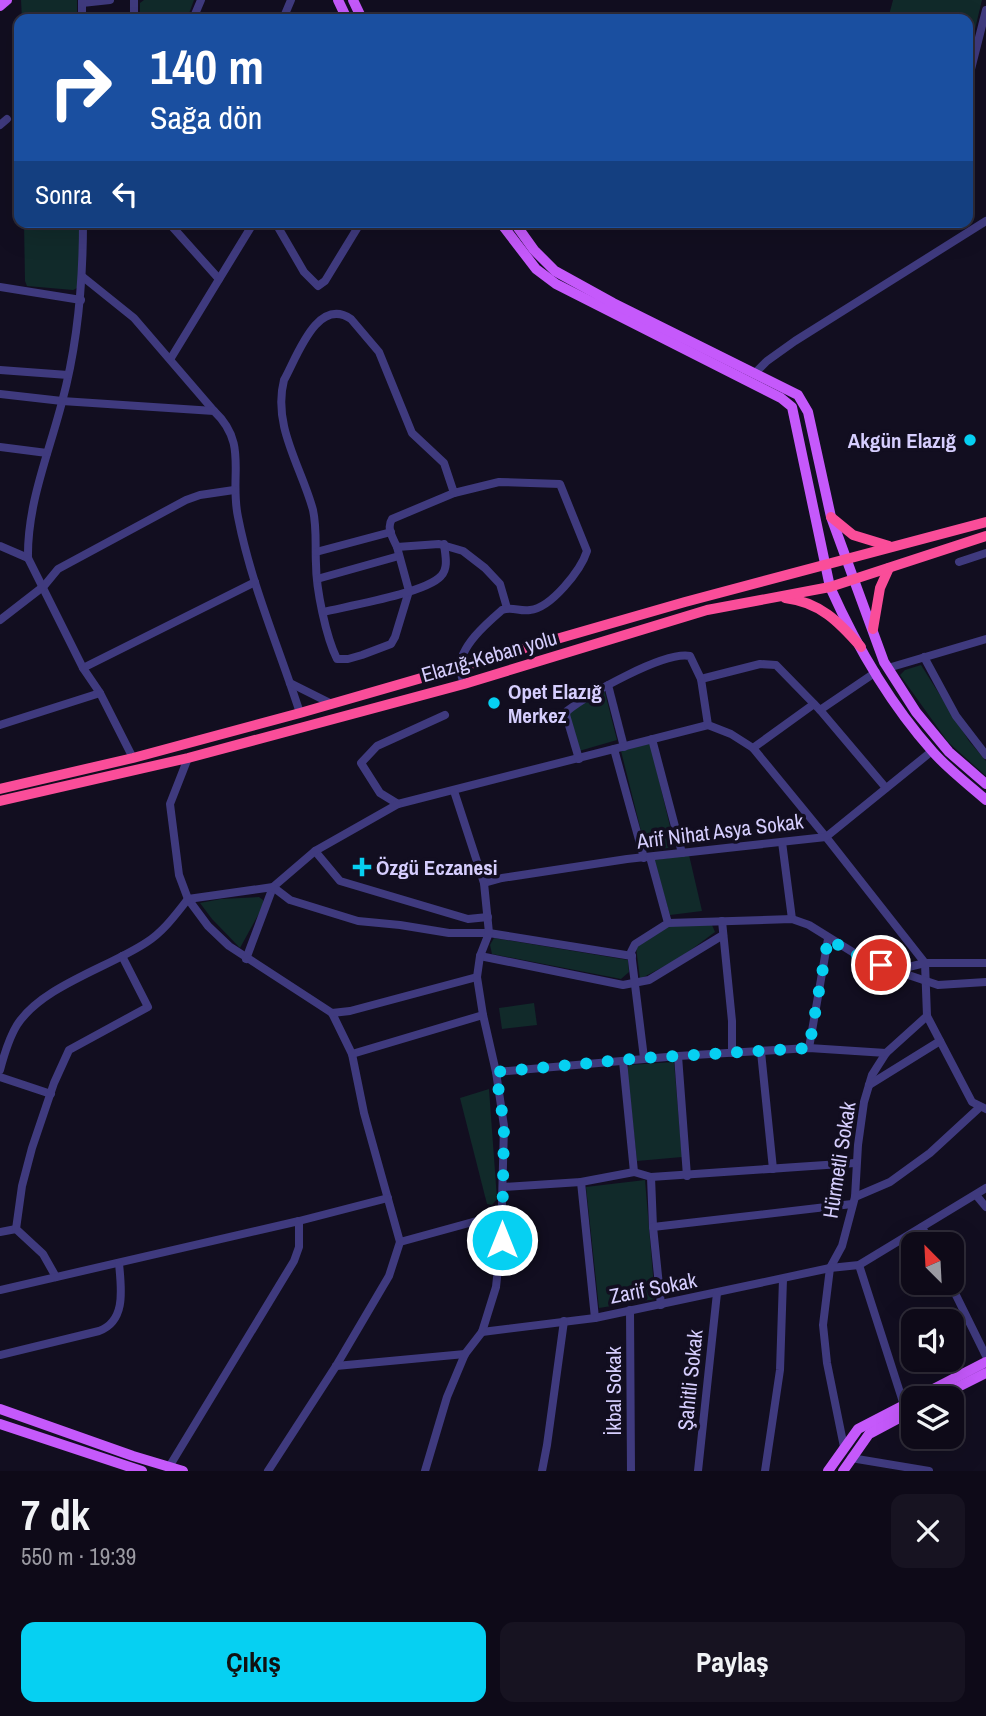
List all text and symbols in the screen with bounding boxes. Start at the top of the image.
text: 140 m [150,33,264,99]
icon: right [35,42,126,133]
text: Sağa dön [150,96,262,139]
icon: left [106,175,144,213]
text: Sonra [35,177,92,212]
place label: Akgün Elazığ [848,426,956,455]
marker: Akgün Elazığ [962,432,978,448]
street label: Elazığ-Keban yolu [418,623,560,689]
place label: Opet Elazığ Merkez [508,677,602,730]
marker: Opet Elazığ Merkez [486,695,502,711]
street label: Arif Nihat Asya Sokak [634,806,805,856]
place label: Özgü Eczanesi [376,853,498,882]
marker: Özgü Eczanesi [354,859,370,875]
pin [851,935,911,995]
icon: arrive [862,946,900,984]
street label: Hürmetli Sokak [815,1099,863,1220]
position arrow [465,1203,539,1277]
north arrow [901,1232,964,1295]
map controls [901,1232,964,1449]
street label: Zarif Sokak [607,1265,699,1311]
button: sound [901,1309,964,1372]
street label: Şahitli Sokak [670,1328,710,1432]
street label: İkbal Sokak [599,1346,628,1436]
button: layers [901,1386,964,1449]
text: 7 dk [21,1487,90,1543]
button: close [891,1494,965,1568]
text: 550 m · 19:39 [21,1541,136,1572]
button: Çıkış [21,1622,486,1702]
button: Paylaş [500,1622,965,1702]

